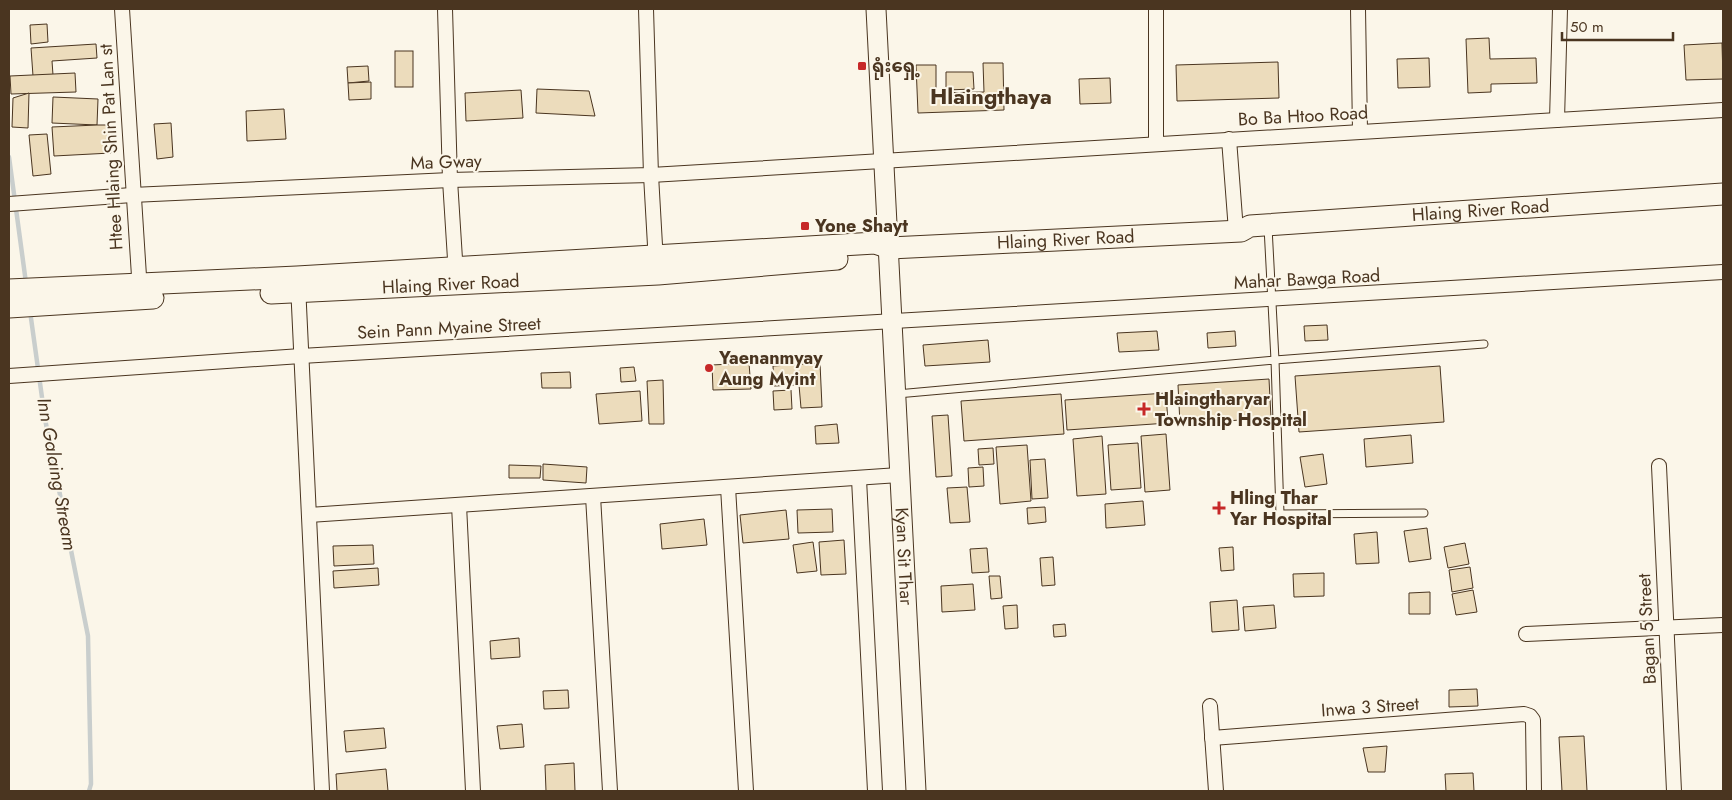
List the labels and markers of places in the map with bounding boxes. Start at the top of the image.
place label: ရုံးရှေ့ [872,53,920,80]
marker: ရုံးရှေ့ [856,60,868,72]
place label: Yone Shayt [814,213,908,239]
marker: Yone Shayt [799,220,811,232]
place label: Yaenanmyay Aung Myint [718,345,823,392]
marker: Yaenanmyay Aung Myint [703,362,715,374]
place label: Hlaingtharyar Township Hospital [1155,386,1307,433]
marker: Hlaingtharyar Township Hospital [1137,402,1151,416]
place label: Hling Thar Yar Hospital [1229,485,1332,532]
marker: Hling Thar Yar Hospital [1212,501,1226,515]

